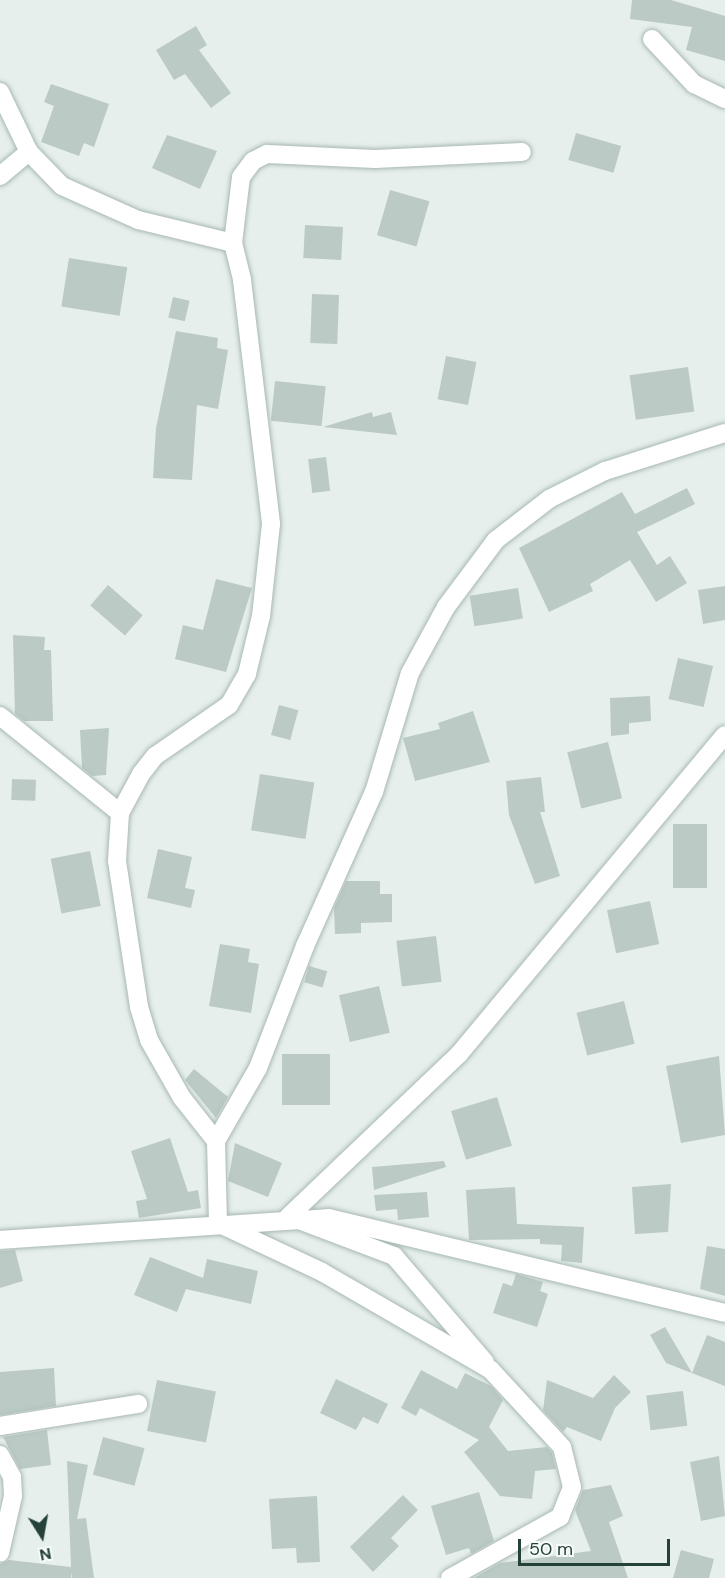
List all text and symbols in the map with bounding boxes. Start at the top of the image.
north arrow [12,1506,72,1566]
scale bar [521,1527,672,1565]
text: 50 m [529,1537,573,1561]
text: N [38,1543,53,1566]

